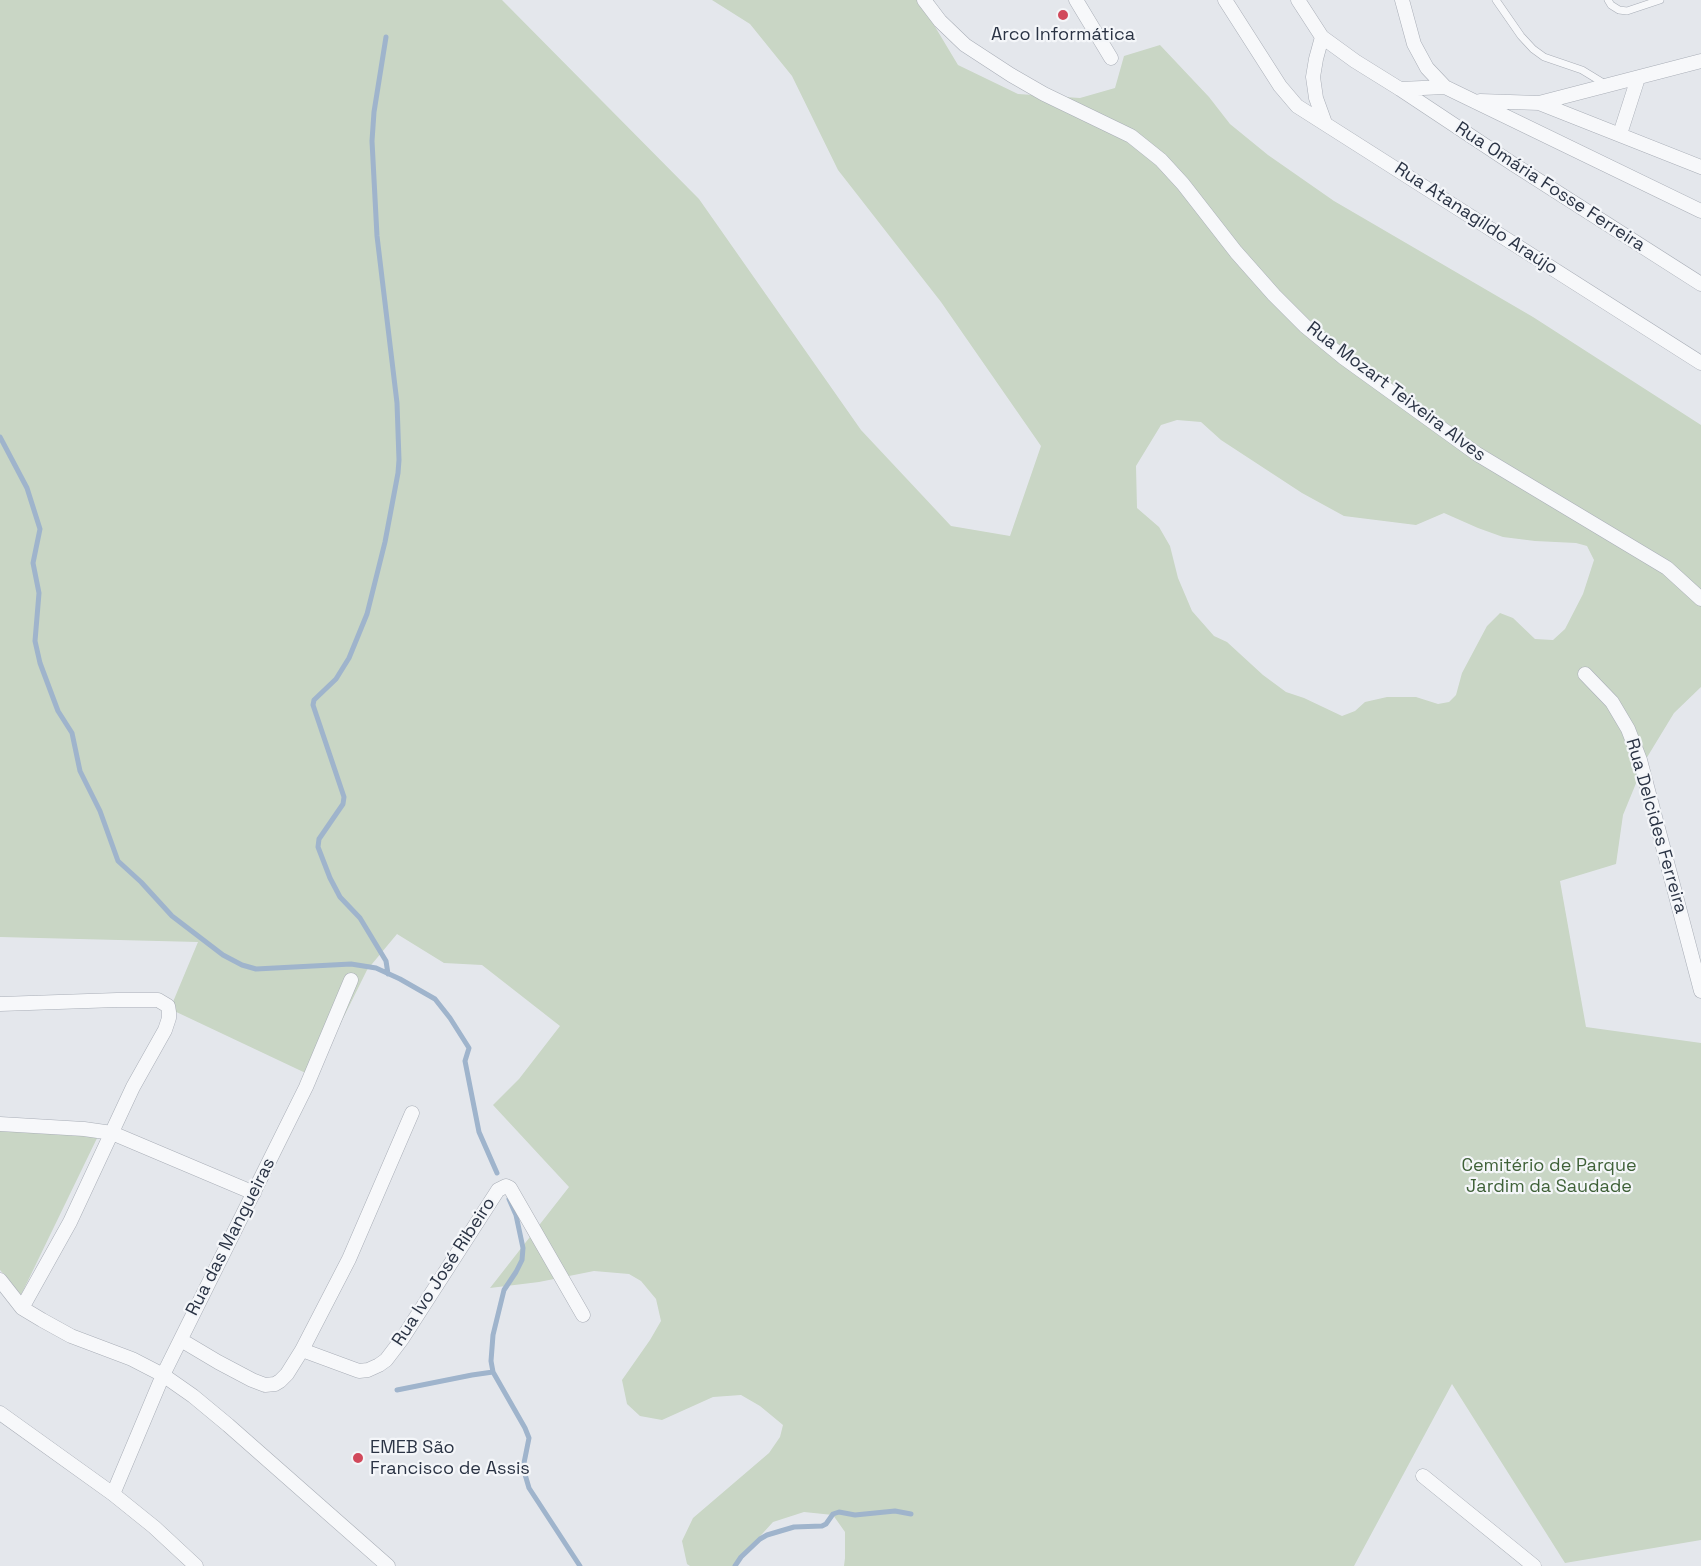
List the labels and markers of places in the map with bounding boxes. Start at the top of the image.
marker: Arco Informática [1056,8,1070,22]
place label: Arco Informática [991,24,1135,46]
place label: EMEB São Francisco de Assis [370,1437,530,1480]
marker: EMEB São Francisco de Assis [351,1451,365,1465]

